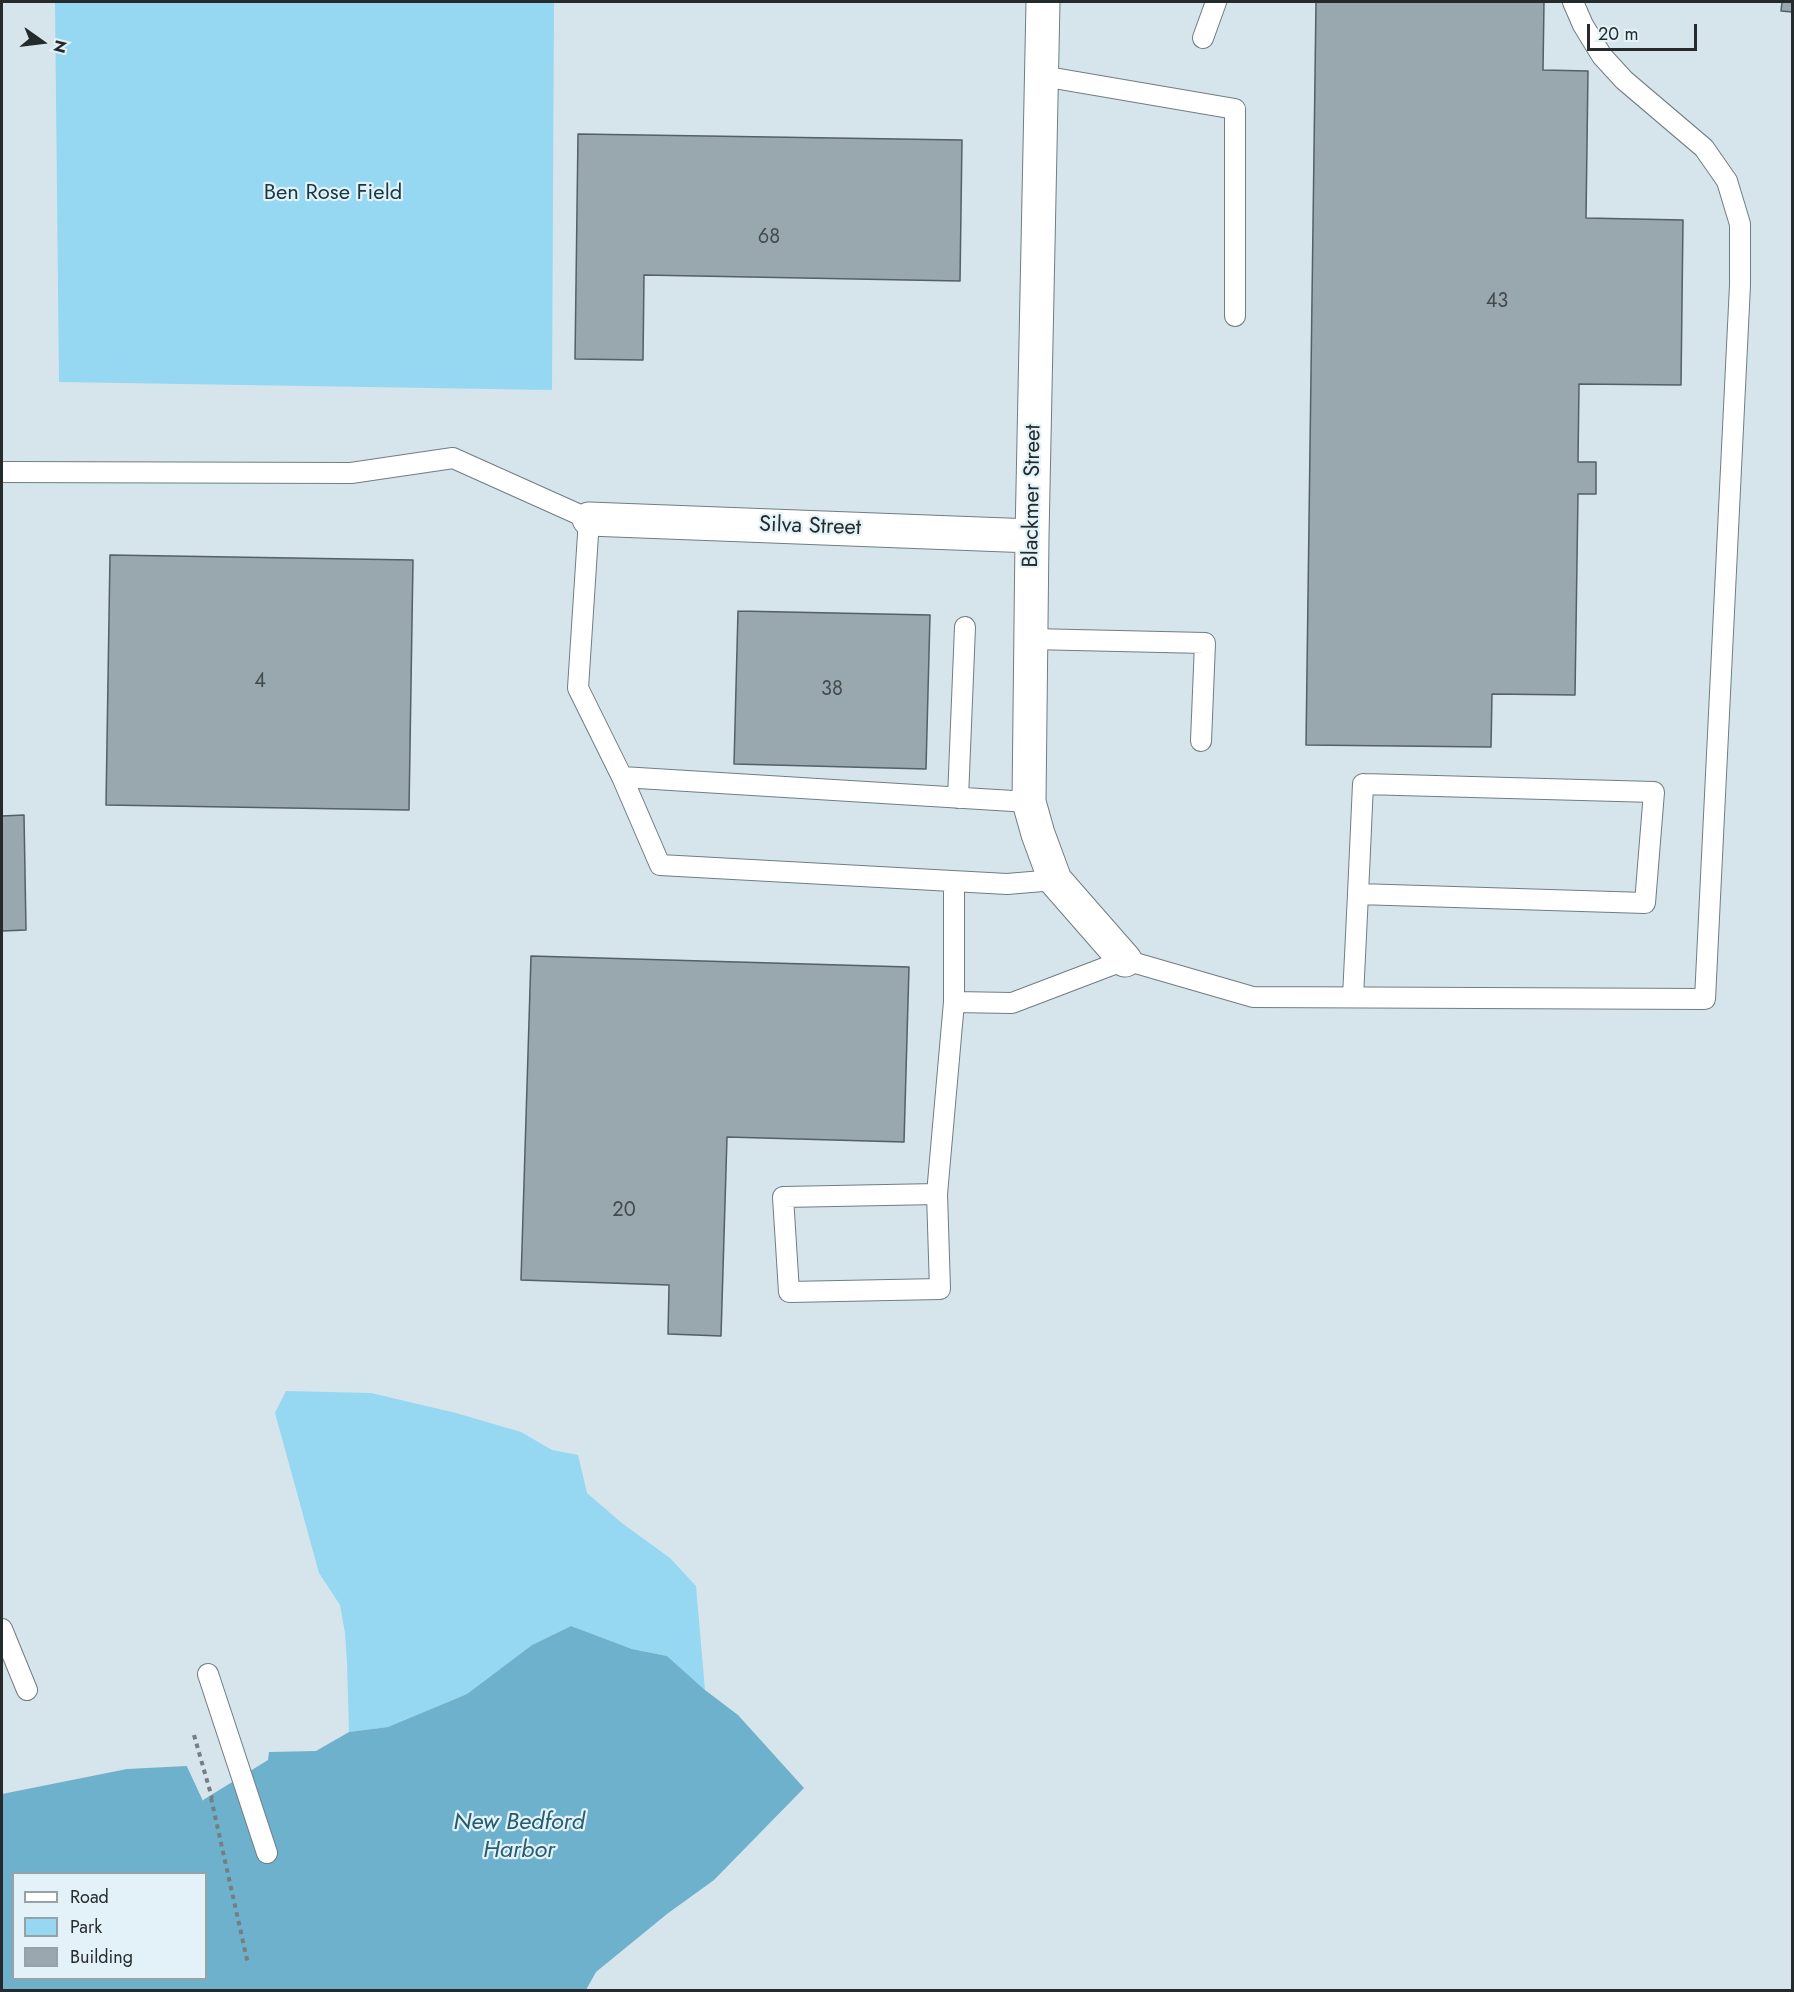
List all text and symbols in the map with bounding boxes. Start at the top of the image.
north arrow [12,12,72,72]
scale bar [1590,12,1700,50]
text: 20 m [1598,21,1638,47]
text: N [47,38,73,55]
park label: Ben Rose Field [264,181,402,207]
house number: 68 [758,226,780,250]
house number: 43 [1486,290,1508,314]
street label: Blackmer Street [1019,424,1047,568]
street label: Silva Street [758,512,862,542]
house number: 4 [254,670,266,694]
house number: 38 [821,678,843,702]
house number: 20 [612,1199,636,1223]
water label: New Bedford Harbor [453,1809,585,1865]
legend [12,1872,207,1980]
text: Road [70,1884,109,1910]
text: Park [70,1914,102,1940]
text: Building [70,1944,133,1970]

